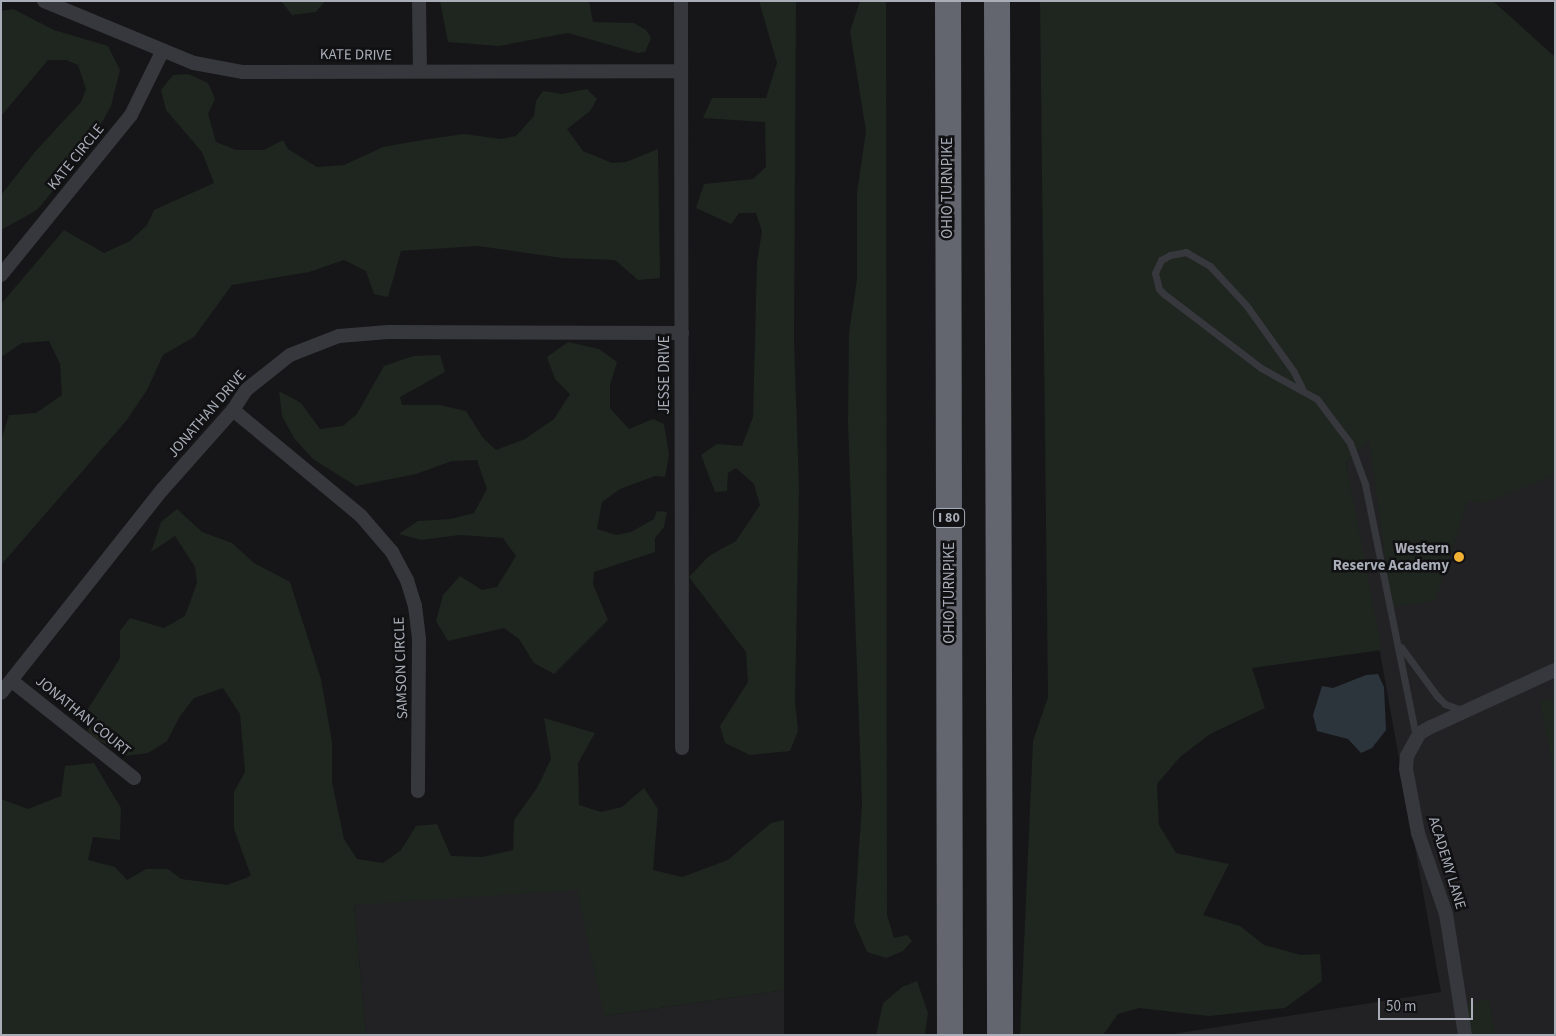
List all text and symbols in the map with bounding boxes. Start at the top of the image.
street label: KATE DRIVE [320,45,392,65]
street label: KATE CIRCLE [44,120,108,194]
street label: OHIO TURNPIKE [939,137,957,239]
street label: JESSE DRIVE [656,335,674,415]
street label: JONATHAN DRIVE [164,367,250,461]
road number: I 80 [933,506,965,530]
place label: Western Reserve Academy [1333,539,1449,574]
street label: OHIO TURNPIKE [941,542,959,644]
marker: Western Reserve Academy [1453,551,1465,563]
street label: SAMSON CIRCLE [390,616,412,720]
street label: JONATHAN COURT [32,672,134,760]
street label: ACADEMY LANE [1424,814,1470,912]
scale bar [1381,988,1476,1020]
text: 50 m [1386,996,1416,1017]

